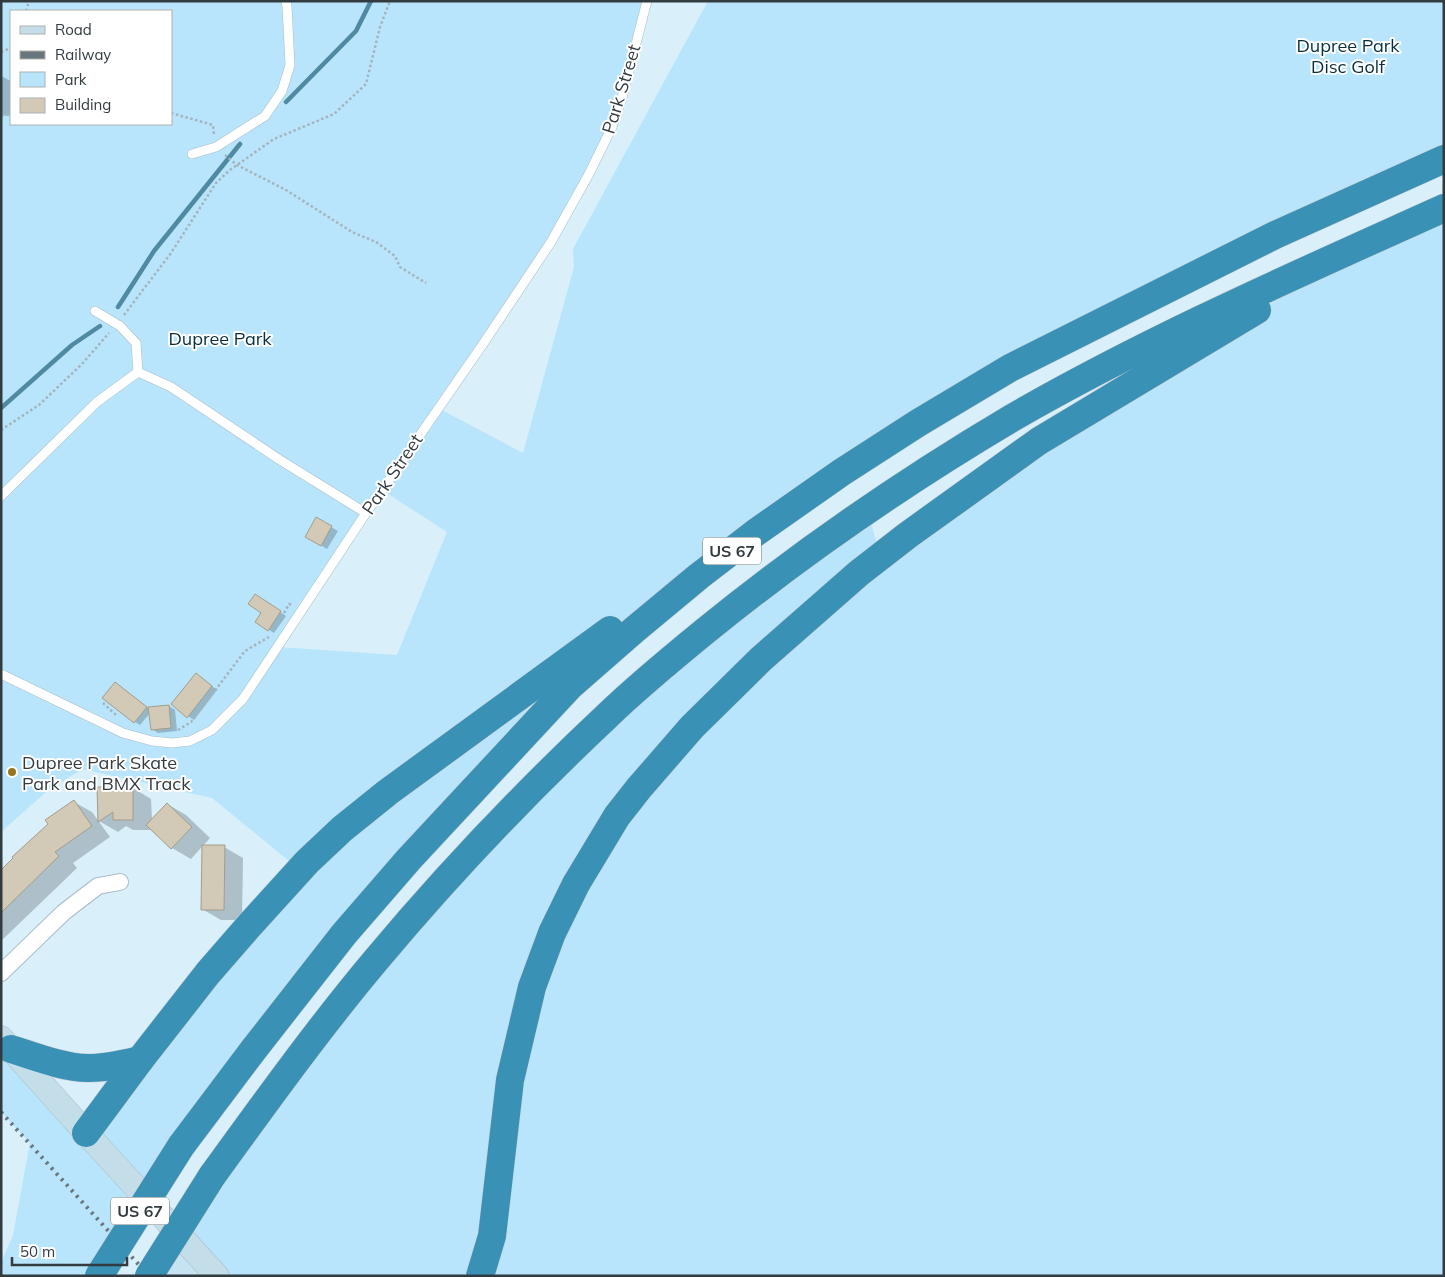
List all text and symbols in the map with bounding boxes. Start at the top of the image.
legend [10,10,172,125]
text: Road [55,20,92,39]
park label: Dupree Park Disc Golf [1296,34,1400,78]
street label: Park Street [596,41,646,137]
text: Railway [55,45,111,64]
text: Park [55,70,87,89]
text: Building [55,95,111,114]
park label: Dupree Park [168,327,272,350]
street label: Park Street [357,429,427,519]
road number: US 67 [703,538,761,564]
place label: Dupree Park Skate Park and BMX Track [22,751,191,795]
marker: Dupree Park Skate Park and BMX Track [6,766,18,778]
road number: US 67 [111,1198,169,1224]
scale bar [12,1234,128,1266]
text: 50 m [20,1242,55,1261]

